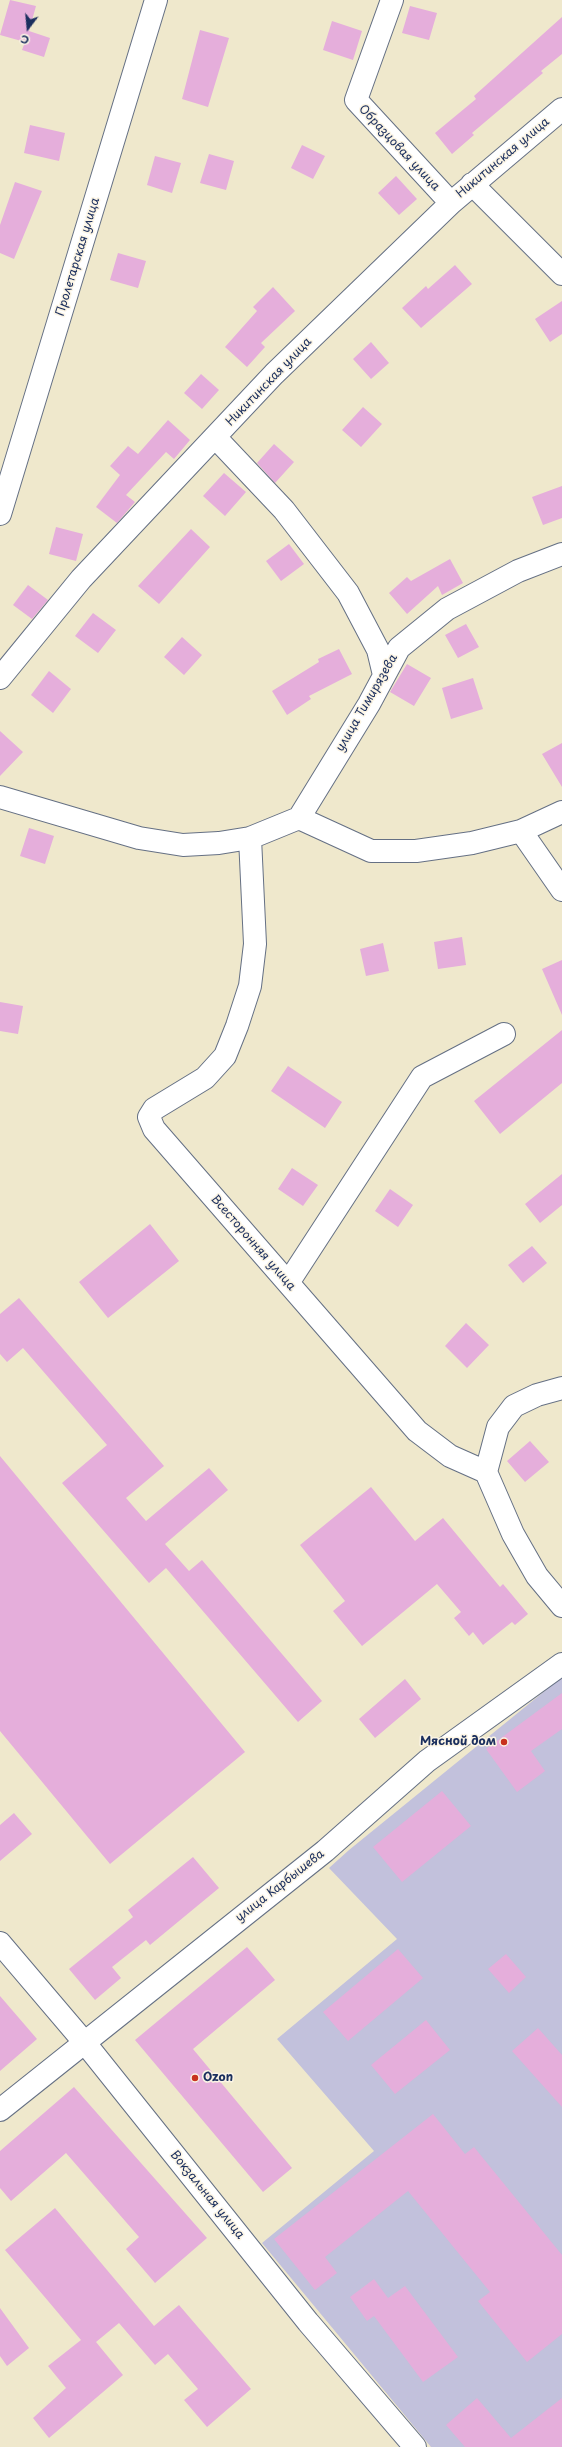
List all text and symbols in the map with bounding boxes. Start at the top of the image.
north arrow [8,8,48,48]
text: С [18,31,31,49]
street label: Образцовая улица [355,102,443,194]
street label: Никитинская улица [453,115,553,201]
street label: Пролетарская улица [53,196,103,318]
street label: Никитинская улица [223,335,315,429]
street label: улица Тимирязева [333,652,401,754]
street label: Всесторонняя улица [208,1192,298,1294]
place label: Мясной дом [420,1735,496,1749]
marker: Мясной дом [499,1737,509,1747]
street label: улица Карбышева [233,1847,327,1925]
place label: Ozon [203,2071,233,2085]
marker: Ozon [190,2073,200,2083]
street label: Вокзальная улица [167,2148,247,2242]

